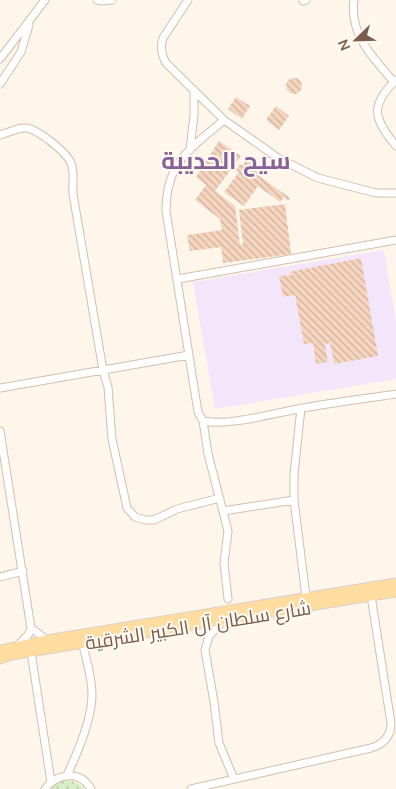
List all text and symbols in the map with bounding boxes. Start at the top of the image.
north arrow [331,15,381,65]
text: N [334,37,354,53]
district label: سيح الحديبة [161,145,291,177]
street label: شارع سلطان آل الكبير الشرقية [83,595,313,657]

